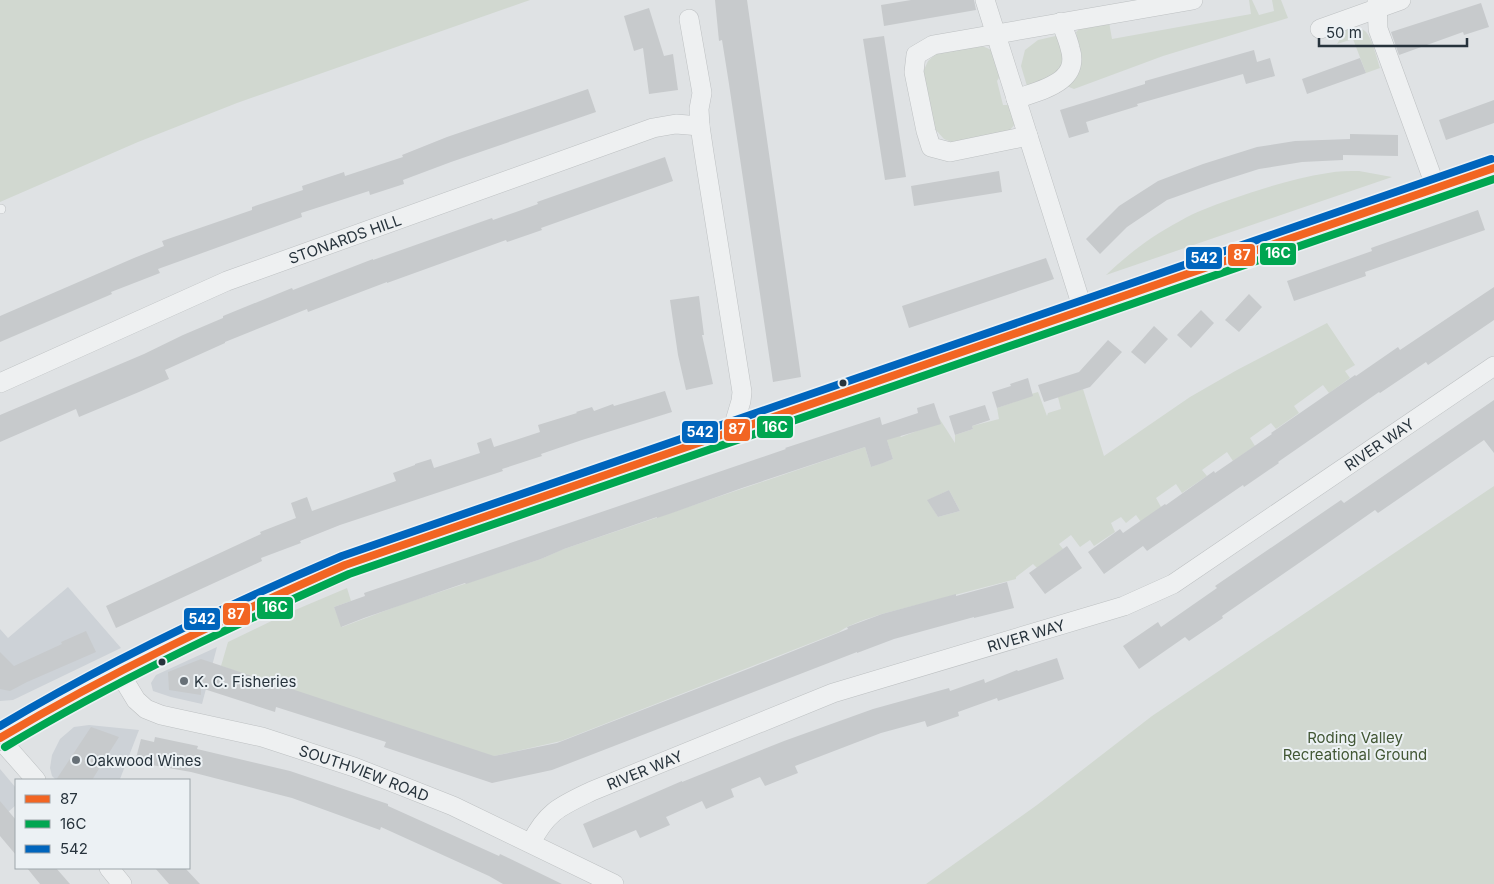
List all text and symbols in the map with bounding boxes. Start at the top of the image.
scale bar [1319,15,1466,47]
text: 50 m [1326,23,1362,42]
street label: STONARDS HILL [286,210,404,268]
line badge: 16C [1259,242,1297,266]
line badge: 87 [1227,243,1256,267]
text: 16C [1265,244,1291,261]
line badge: 542 [1185,246,1223,270]
text: 87 [1233,246,1251,263]
text: 542 [1190,249,1218,266]
unlabelled marker [838,378,848,388]
street label: RIVER WAY [1340,414,1418,475]
line badge: 16C [756,415,794,439]
line badge: 87 [723,418,751,442]
text: 16C [762,418,788,435]
line badge: 542 [681,420,719,444]
text: 87 [728,420,746,437]
text: 542 [686,423,714,440]
line badge: 16C [256,596,294,620]
text: 16C [262,598,288,615]
line badge: 87 [222,602,251,626]
text: 87 [227,605,245,622]
line badge: 542 [183,607,221,631]
text: 542 [188,610,216,627]
street label: RIVER WAY [985,615,1067,656]
unlabelled marker [157,657,167,667]
place label: K. C. Fisheries [194,672,296,691]
marker: K. C. Fisheries [178,675,190,687]
park label: Roding Valley Recreational Ground [1283,728,1427,764]
street label: SOUTHVIEW ROAD [297,740,432,805]
street label: RIVER WAY [604,746,685,794]
place label: Oakwood Wines [86,751,202,770]
marker: Oakwood Wines [70,754,82,766]
legend [15,779,190,869]
text: 87 [60,789,78,808]
text: 16C [60,814,86,833]
text: 542 [60,839,88,858]

